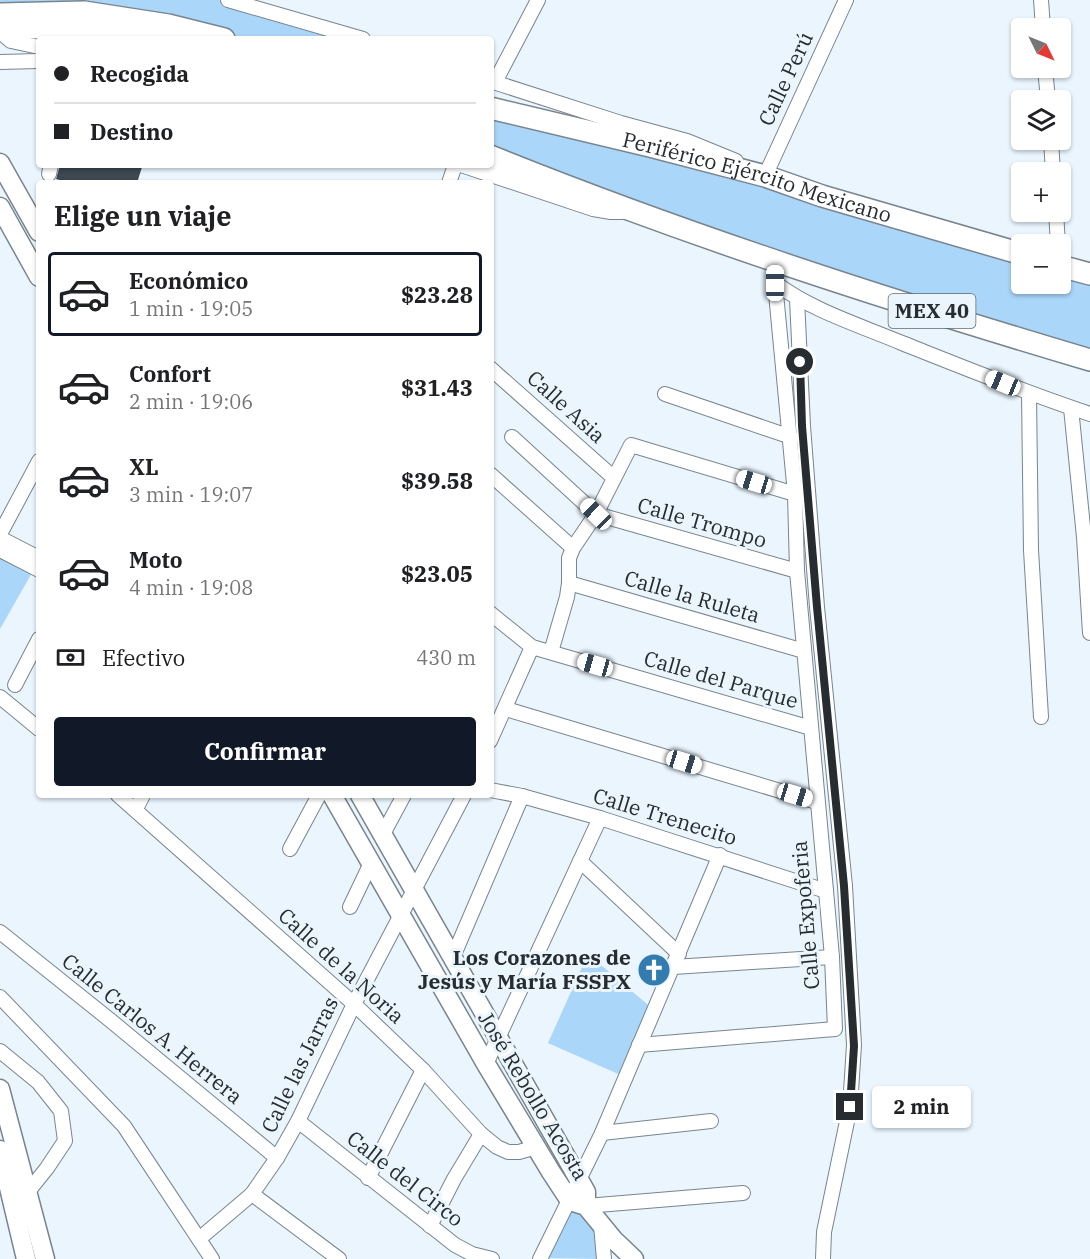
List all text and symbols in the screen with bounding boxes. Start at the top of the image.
north arrow [1011,18,1071,78]
map controls [1011,18,1071,294]
street label: Calle Perú [751,27,819,130]
text: Recogida [90,59,189,88]
button: layers [1011,90,1071,150]
text: Destino [90,117,173,146]
street label: Periférico Ejército Mexicano [620,125,895,228]
button: + [1011,162,1071,222]
text: Elige un viaje [54,198,232,233]
button: − [1011,234,1071,294]
car [766,265,784,301]
text: Económico [129,266,248,295]
icon: car [57,267,111,321]
text: $23.28 [401,280,473,309]
road number: MEX 40 [888,294,976,328]
text: 1 min · 19:05 [129,295,253,322]
route start [786,348,813,375]
text: Confort [129,359,211,388]
icon: car [57,360,111,414]
street label: Calle Asia [521,364,612,449]
car [983,368,1023,398]
text: $31.43 [401,373,473,402]
text: 2 min · 19:06 [129,388,253,415]
text: XL [129,452,159,481]
icon: car [57,453,111,507]
text: $39.58 [401,466,473,495]
car [734,468,774,496]
text: 3 min · 19:07 [129,481,253,508]
street label: Calle Trompo [634,490,770,554]
car [577,495,615,533]
text: Moto [129,545,183,574]
icon: car [57,546,111,600]
text: $23.05 [401,559,473,588]
street label: Calle la Ruleta [621,563,763,629]
text: 4 min · 19:08 [129,574,253,601]
icon: cash [54,641,87,674]
text: Efectivo [102,643,185,672]
text: 430 m [416,644,476,671]
street label: Calle del Parque [641,644,802,714]
car [575,651,615,679]
button: Confirmar [54,717,476,786]
car [664,748,704,776]
street label: Calle Trenecito [590,781,741,851]
car [775,781,815,809]
street label: Calle Expoferia [785,839,825,991]
street label: Calle de la Noria [273,901,411,1029]
place label: Los Corazones de Jesús y María FSSPX [418,943,631,995]
street label: Calle Carlos A. Herrera [57,947,249,1110]
church icon: Los Corazones de Jesús y María FSSPX [636,952,672,988]
street label: Calle las Jarras [254,992,344,1137]
street label: José Rebollo Acosta [472,1006,595,1185]
callout: 2 min [871,1086,970,1128]
route end [836,1093,863,1120]
text: 2 min [894,1093,950,1120]
street label: Calle del Circo [342,1124,470,1233]

